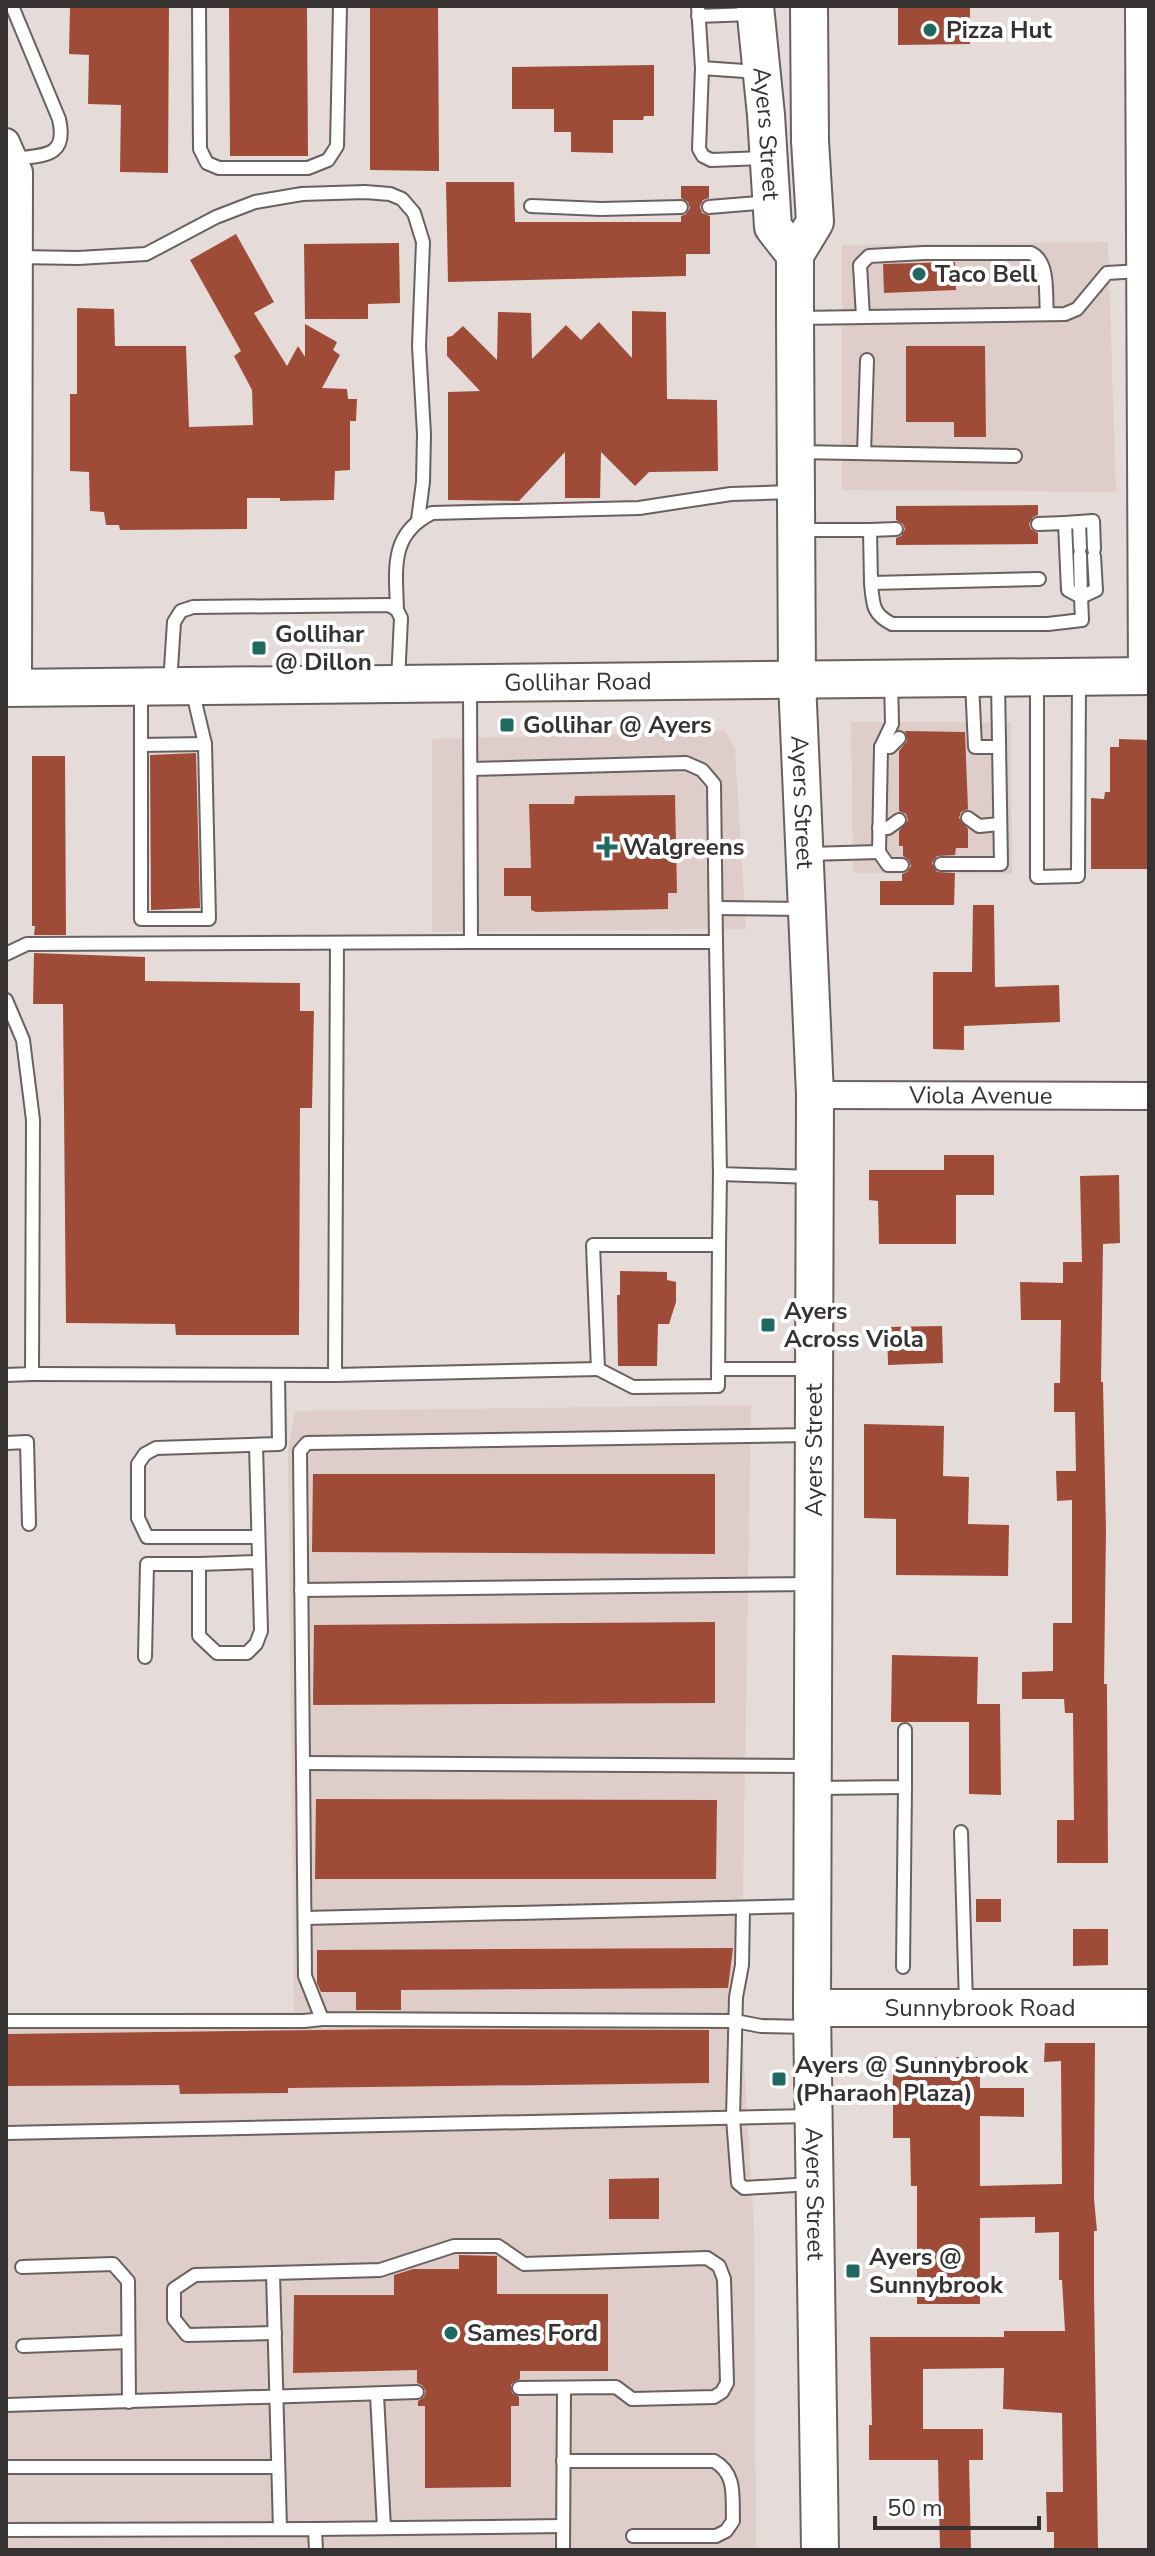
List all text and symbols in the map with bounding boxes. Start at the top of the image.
place label: Pizza Hut [946,14,1052,46]
marker: Pizza Hut [921,21,939,39]
street label: Ayers Street [745,65,787,202]
place label: Taco Bell [935,258,1038,290]
marker: Taco Bell [910,265,928,283]
place label: Gollihar @ Dillon [275,618,372,678]
marker: Gollihar @ Dillon [250,639,268,657]
street label: Gollihar Road [504,665,652,699]
place label: Gollihar @ Ayers [523,709,712,741]
marker: Gollihar @ Ayers [498,716,516,734]
street label: Ayers Street [783,735,821,870]
place label: Walgreens [623,831,744,863]
marker: Walgreens [598,838,616,856]
street label: Viola Avenue [908,1079,1053,1112]
place label: Ayers Across Viola [784,1295,924,1355]
marker: Ayers Across Viola [759,1316,777,1334]
street label: Ayers Street [798,1383,830,1517]
street label: Sunnybrook Road [885,1992,1075,2024]
place label: Ayers @ Sunnybrook (Pharaoh Plaza) [795,2049,1029,2109]
marker: Ayers @ Sunnybrook (Pharaoh Plaza) [770,2070,788,2088]
street label: Ayers Street [798,2127,832,2261]
place label: Ayers @ Sunnybrook [869,2241,1004,2301]
marker: Ayers @ Sunnybrook [844,2262,862,2280]
place label: Sames Ford [467,2317,598,2349]
marker: Sames Ford [442,2324,460,2342]
scale bar [875,2480,1039,2530]
text: 50 m [887,2492,943,2524]

